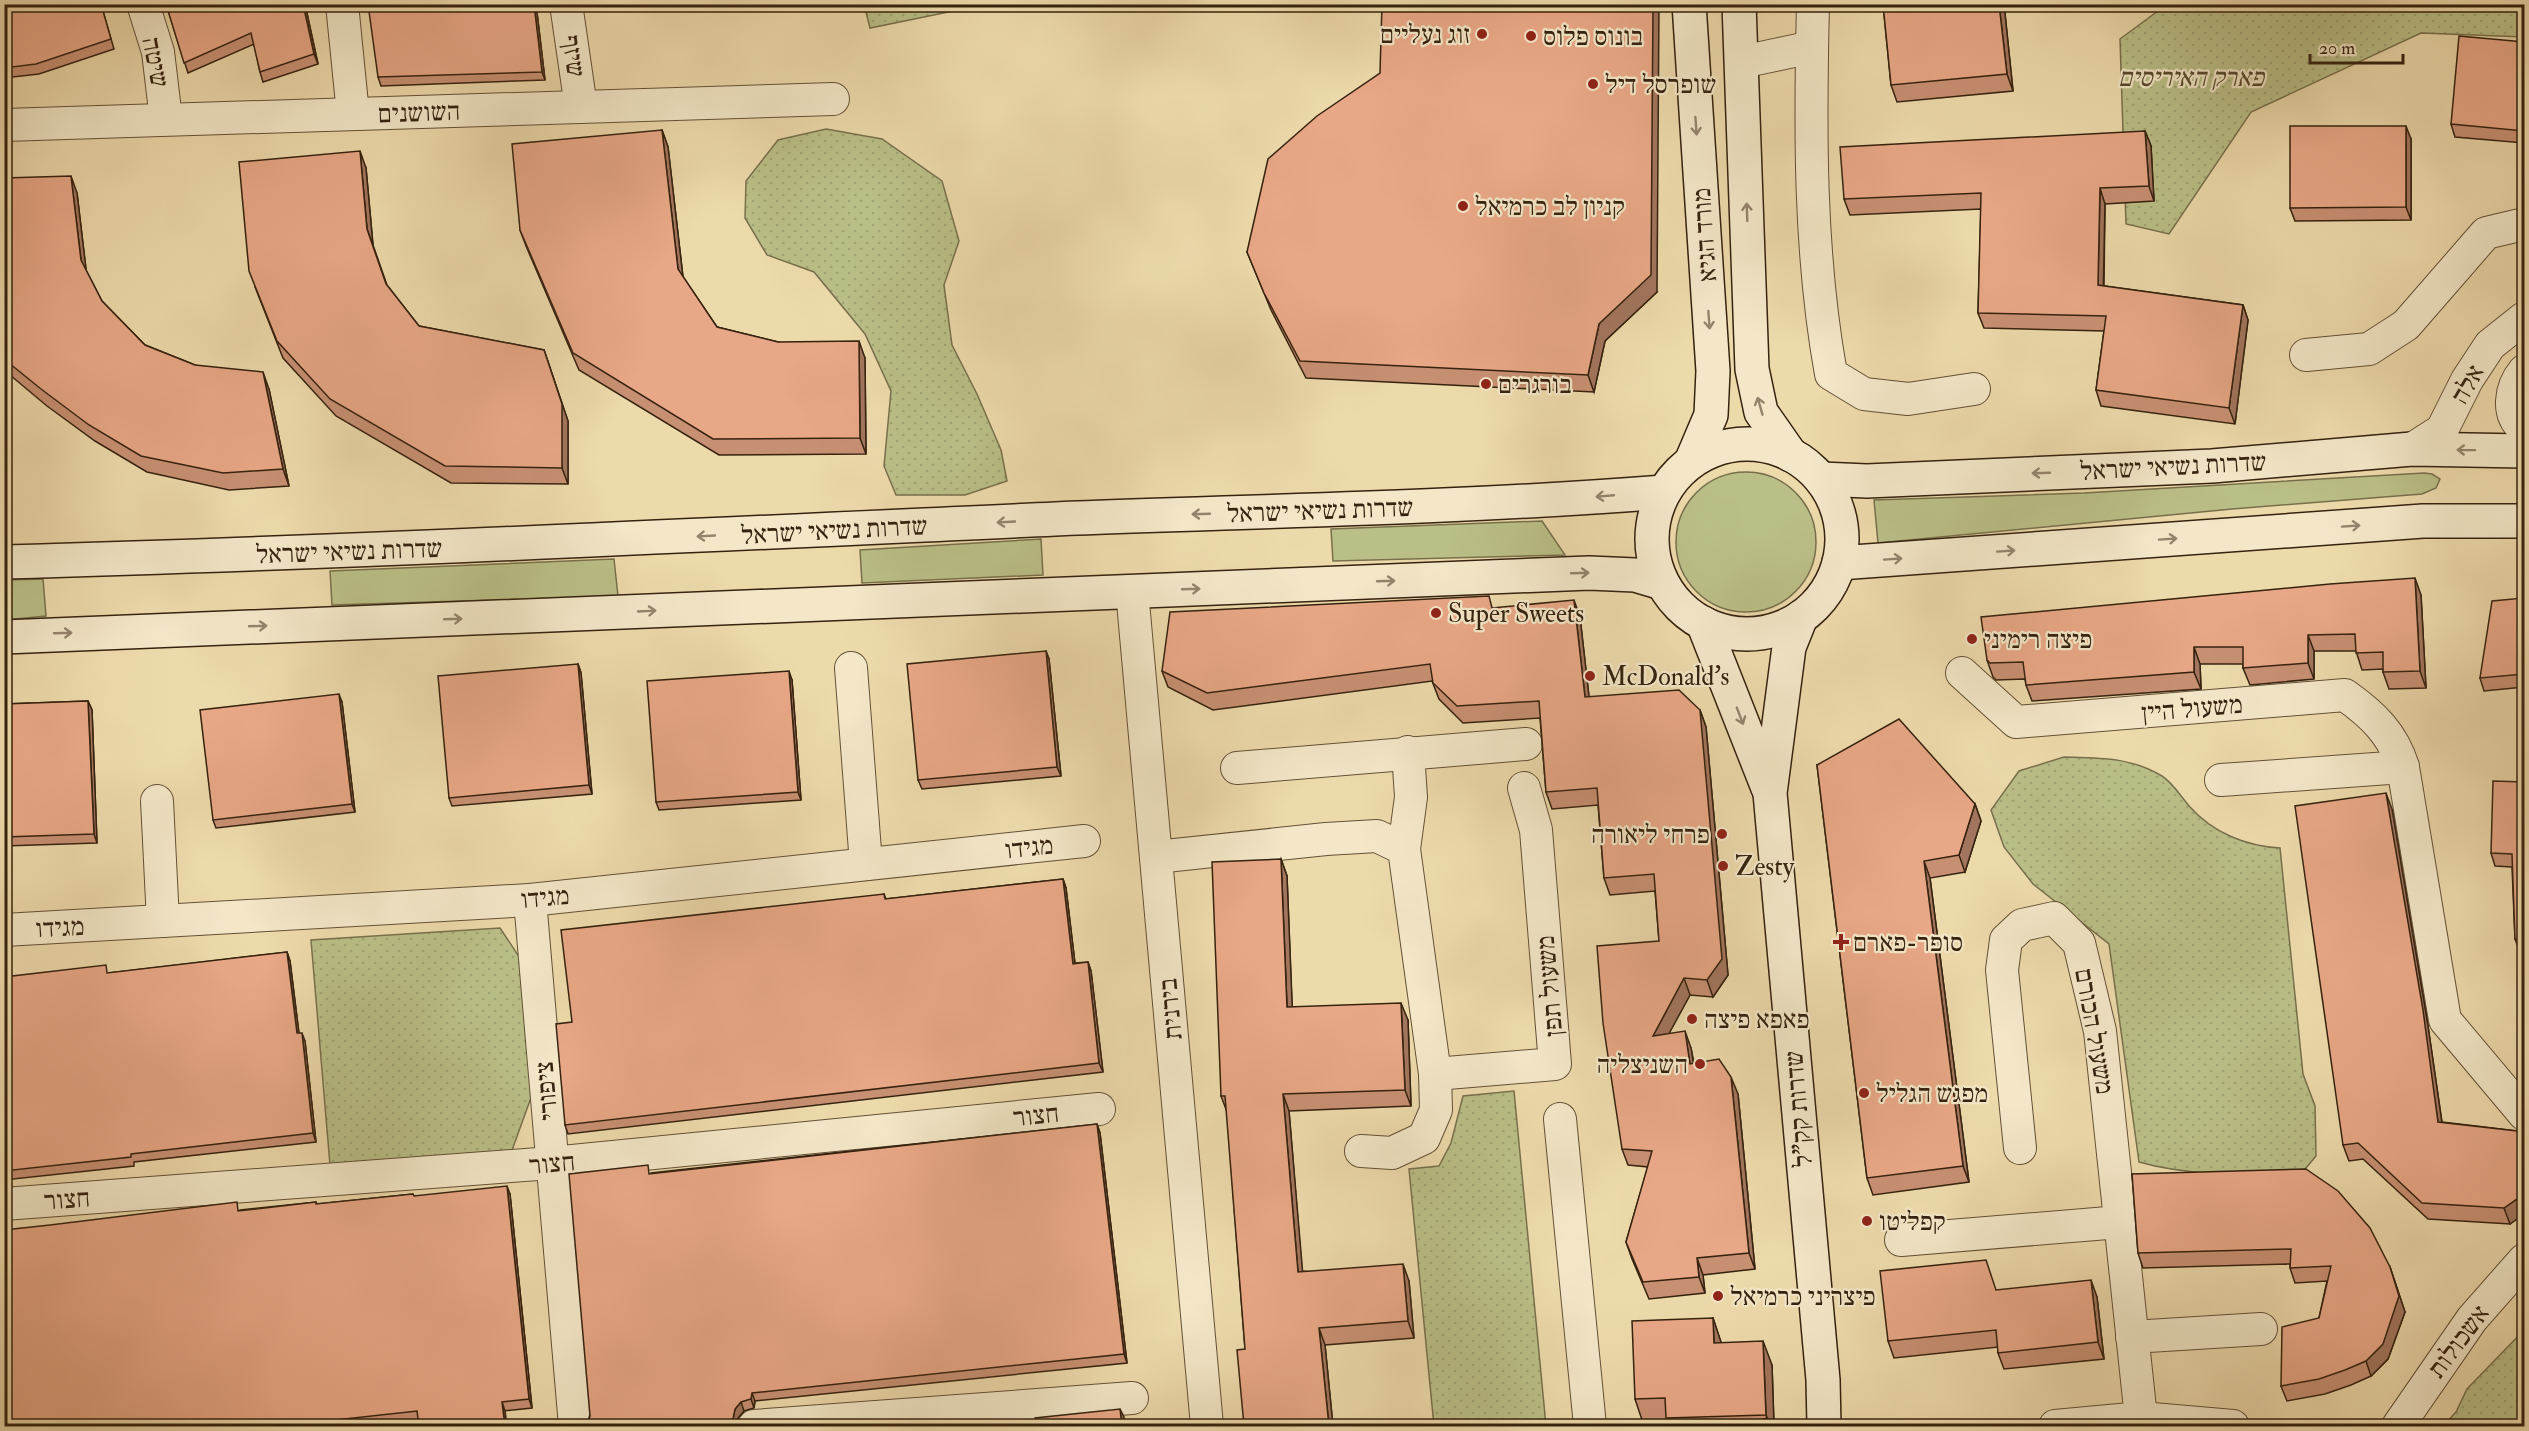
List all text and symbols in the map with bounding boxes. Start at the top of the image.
place label: זוג נעליים [1380,19,1470,51]
place label: בונוס פלוס [1543,21,1643,53]
marker: זוג נעליים [1475,27,1489,41]
scale bar [2310,27,2403,65]
marker: בונוס פלוס [1524,29,1538,43]
street label: שיזף [554,33,592,79]
street label: שיטה [134,34,176,90]
text: 20 m [2319,37,2355,60]
park label: פארק האיריסים [2118,62,2266,94]
place label: שופרסל דיל [1605,69,1716,101]
marker: שופרסל דיל [1586,77,1600,91]
street label: השושנים [377,96,461,130]
one-way arrow [1691,115,1702,135]
street label: מורד הגיא [1686,187,1724,283]
place label: קניון לב כרמיאל [1475,191,1625,223]
marker: קניון לב כרמיאל [1456,199,1470,213]
one-way arrow [1741,202,1753,222]
one-way arrow [1704,310,1715,330]
street label: אלה [2444,359,2492,410]
place label: בורגרים [1498,369,1572,401]
marker: בורגרים [1479,377,1493,391]
one-way arrow [1754,397,1765,416]
one-way arrow [2457,444,2477,455]
street label: שדרות נשיאי ישראל [2079,446,2267,488]
one-way arrow [2031,468,2051,479]
one-way arrow [1596,491,1616,502]
street label: שדרות נשיאי ישראל [1226,492,1414,530]
one-way arrow [1191,508,1211,519]
street label: שדרות נשיאי ישראל [740,510,928,552]
one-way arrow [997,516,1017,527]
one-way arrow [2340,520,2360,531]
one-way arrow [697,531,717,542]
street label: שדרות נשיאי ישראל [255,533,443,571]
one-way arrow [2157,533,2177,544]
one-way arrow [1996,545,2016,556]
one-way arrow [1883,553,1903,564]
one-way arrow [1570,568,1590,579]
one-way arrow [1375,575,1395,587]
one-way arrow [1180,583,1200,594]
place label: Super Sweets [1448,598,1584,631]
one-way arrow [637,606,657,617]
marker: Super Sweets [1429,606,1443,620]
one-way arrow [442,613,462,624]
one-way arrow [247,620,267,631]
place label: פיצה רימיני [1984,624,2092,656]
one-way arrow [52,627,72,639]
marker: פיצה רימיני [1965,632,1979,646]
place label: McDonald's [1602,661,1729,693]
marker: McDonald's [1583,669,1597,683]
street label: משעול היין [2140,689,2244,729]
one-way arrow [1735,707,1746,725]
place label: פרחי ליאורה [1591,819,1710,851]
marker: פרחי ליאורה [1715,827,1729,841]
street label: מגידו [1003,830,1055,866]
place label: Zesty [1735,851,1795,883]
marker: Zesty [1716,859,1730,873]
street label: מגידו [519,880,571,916]
street label: מגידו [35,911,85,945]
place label: סופר-פארם [1853,927,1963,959]
street label: משעול תפן [1530,934,1570,1038]
marker: סופר-פארם [1834,935,1848,949]
street label: משעול הכורם [2067,966,2121,1097]
street label: בירנית [1152,977,1190,1041]
place label: פאפא פיצה [1704,1004,1810,1036]
marker: פאפא פיצה [1685,1012,1699,1026]
place label: השניצליה [1597,1049,1688,1081]
street label: שדרות קק"ל [1778,1049,1820,1169]
marker: השניצליה [1693,1057,1707,1071]
street label: ציפורי [528,1060,566,1122]
place label: מפגש הגליל [1876,1078,1988,1110]
marker: מפגש הגליל [1857,1086,1871,1100]
street label: חצור [1011,1098,1061,1134]
street label: חצור [528,1146,576,1182]
street label: חצור [43,1182,91,1218]
place label: קפליטו [1879,1206,1946,1238]
marker: קפליטו [1860,1214,1874,1228]
place label: פיצריני כרמיאל [1730,1281,1876,1313]
marker: פיצריני כרמיאל [1711,1289,1725,1303]
street label: אשכולות [2421,1299,2497,1385]

